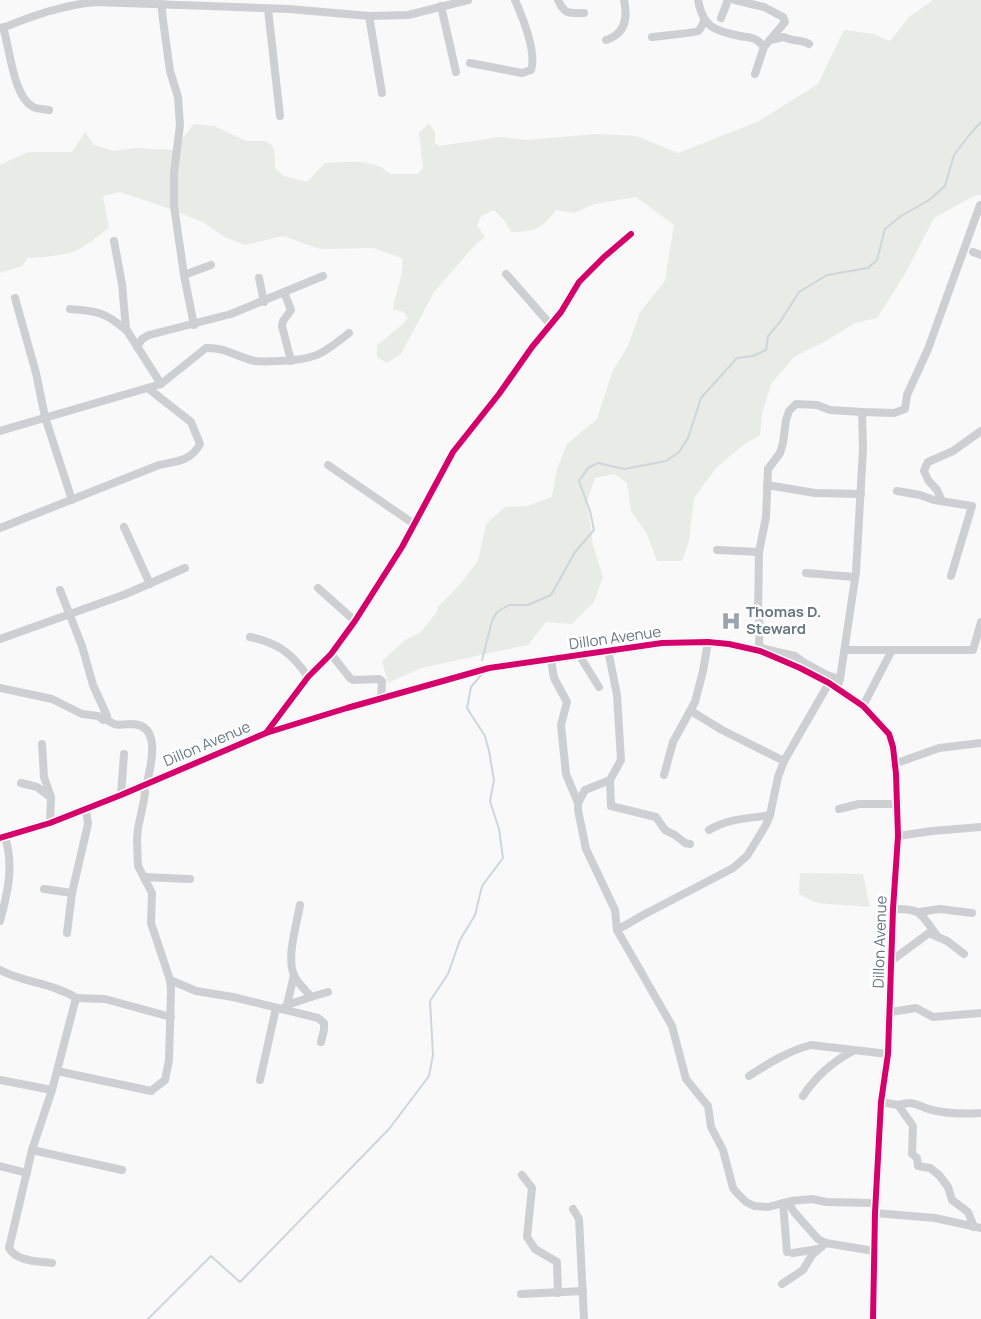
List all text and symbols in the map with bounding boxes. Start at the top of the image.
place label: Thomas D. Steward [746,601,821,639]
hospital icon: Thomas D. Steward [720,610,742,632]
street label: Dillon Avenue [568,621,663,654]
street label: Dillon Avenue [160,716,254,771]
street label: Dillon Avenue [867,895,892,989]

